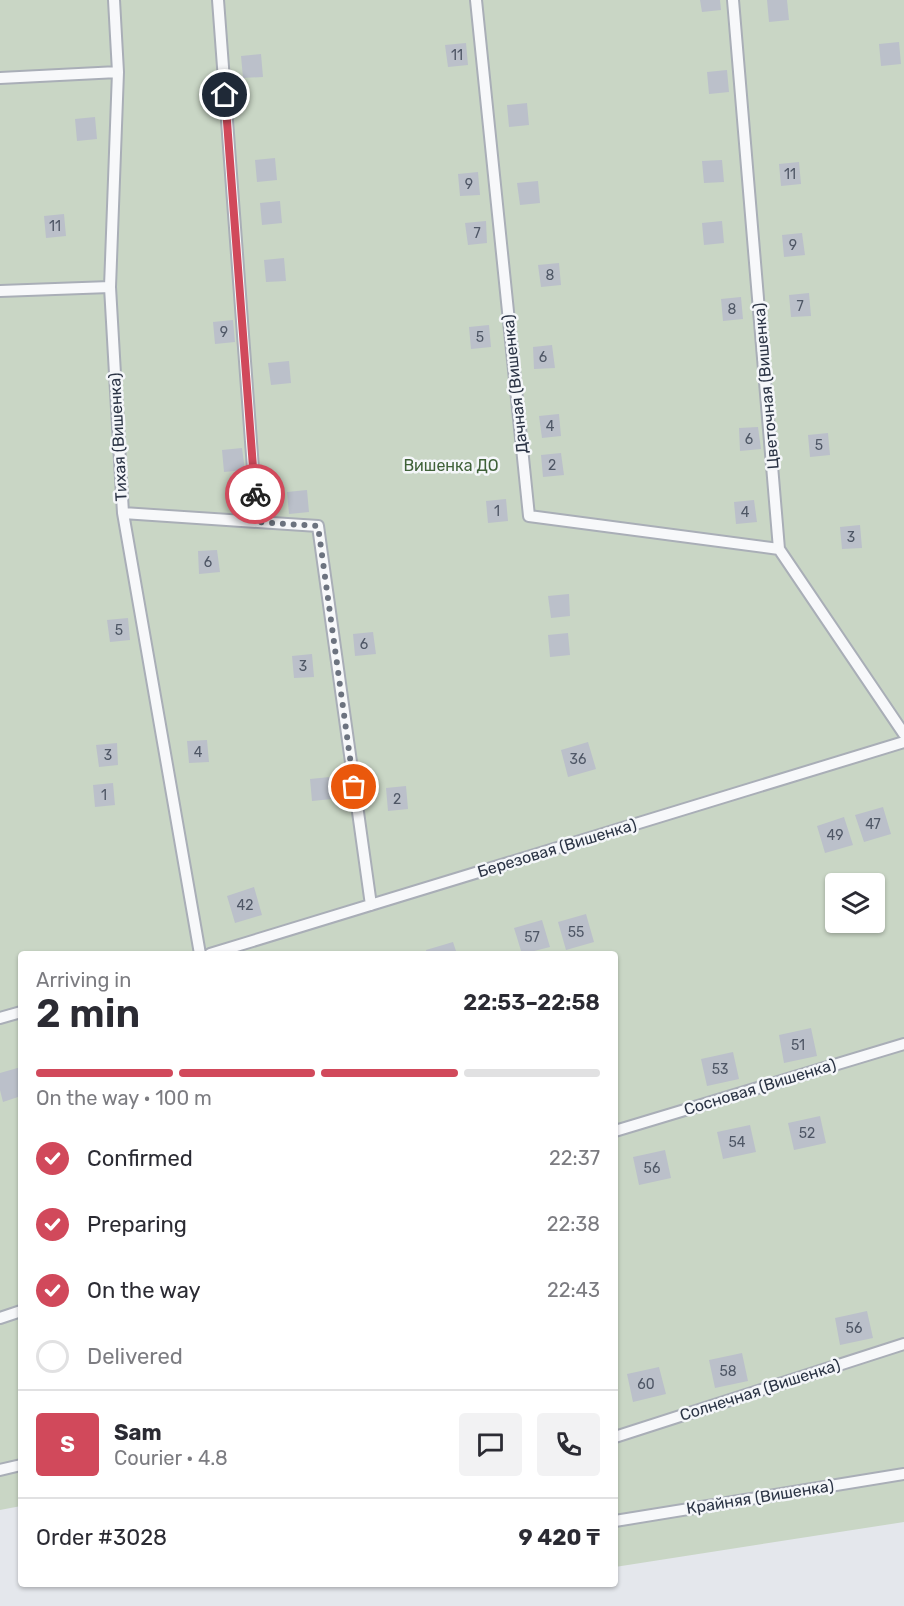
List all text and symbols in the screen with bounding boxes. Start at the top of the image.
house number: 11 [451,47,463,64]
pin [199,69,250,120]
icon: home [208,78,241,111]
house number: 11 [784,166,796,183]
house number: 9 [465,176,473,193]
house number: 11 [49,218,61,235]
house number: 7 [473,225,481,242]
house number: 9 [789,237,797,254]
house number: 8 [546,267,555,284]
house number: 7 [796,298,804,315]
house number: 8 [728,301,737,318]
street label: Цветочная (Вишенка) [749,302,783,470]
street label: Дачная (Вишенка) [498,313,532,455]
house number: 9 [220,324,228,341]
house number: 5 [476,329,484,346]
house number: 6 [539,349,547,366]
street label: Тихая (Вишенка) [105,372,131,502]
house number: 4 [546,418,555,435]
house number: 6 [745,431,753,448]
house number: 5 [815,437,823,454]
park label: Вишенка ДО [403,456,499,475]
house number: 2 [548,457,556,474]
courier [225,464,285,524]
icon: bike [239,478,272,511]
house number: 1 [494,503,500,520]
house number: 4 [741,504,750,521]
house number: 3 [847,529,855,546]
house number: 6 [204,554,212,571]
house number: 5 [115,622,123,639]
house number: 6 [360,636,368,653]
house number: 3 [299,658,307,675]
house number: 4 [194,744,203,761]
house number: 3 [104,747,112,764]
house number: 36 [570,751,586,768]
pin [328,761,379,812]
icon: bag [337,770,370,803]
house number: 1 [101,787,107,804]
house number: 2 [393,791,401,808]
street label: Березовая (Вишенка) [475,815,639,881]
house number: 47 [865,816,881,833]
house number: 49 [827,827,843,844]
map controls [825,873,885,933]
button: layers [825,873,885,933]
house number: 42 [237,897,253,914]
house number: 55 [568,924,584,941]
house number: 57 [524,929,540,946]
text: Arriving in [36,968,131,992]
text: 22:53–22:58 [463,989,600,1016]
text: 2 min [36,991,140,1037]
house number: 51 [791,1037,805,1054]
street label: Сосновая (Вишенка) [682,1055,838,1119]
house number: 53 [712,1061,728,1078]
text: On the way · 100 m [36,1086,212,1110]
house number: 52 [799,1125,815,1142]
house number: 54 [728,1134,746,1151]
icon: check [36,1142,69,1175]
text: Confirmed [87,1145,193,1172]
text: 22:37 [549,1146,600,1170]
house number: 56 [644,1160,660,1177]
icon: check [36,1208,69,1241]
text: Preparing [87,1211,187,1238]
text: 22:38 [547,1212,600,1236]
icon: check [36,1274,69,1307]
text: On the way [87,1277,201,1304]
text: 22:43 [547,1278,600,1302]
house number: 56 [846,1320,862,1337]
text: Delivered [87,1343,183,1370]
street label: Солнечная (Вишенка) [677,1355,843,1425]
house number: 58 [719,1363,737,1380]
house number: 60 [637,1376,655,1393]
button: chat [459,1413,522,1476]
button: phone [537,1413,600,1476]
text: Sam [114,1419,162,1446]
text: S [60,1431,75,1458]
text: Courier · 4.8 [114,1446,228,1470]
street label: Крайняя (Вишенка) [685,1476,835,1518]
text: Order #3028 [36,1524,167,1551]
text: 9 420 ₸ [518,1524,600,1551]

